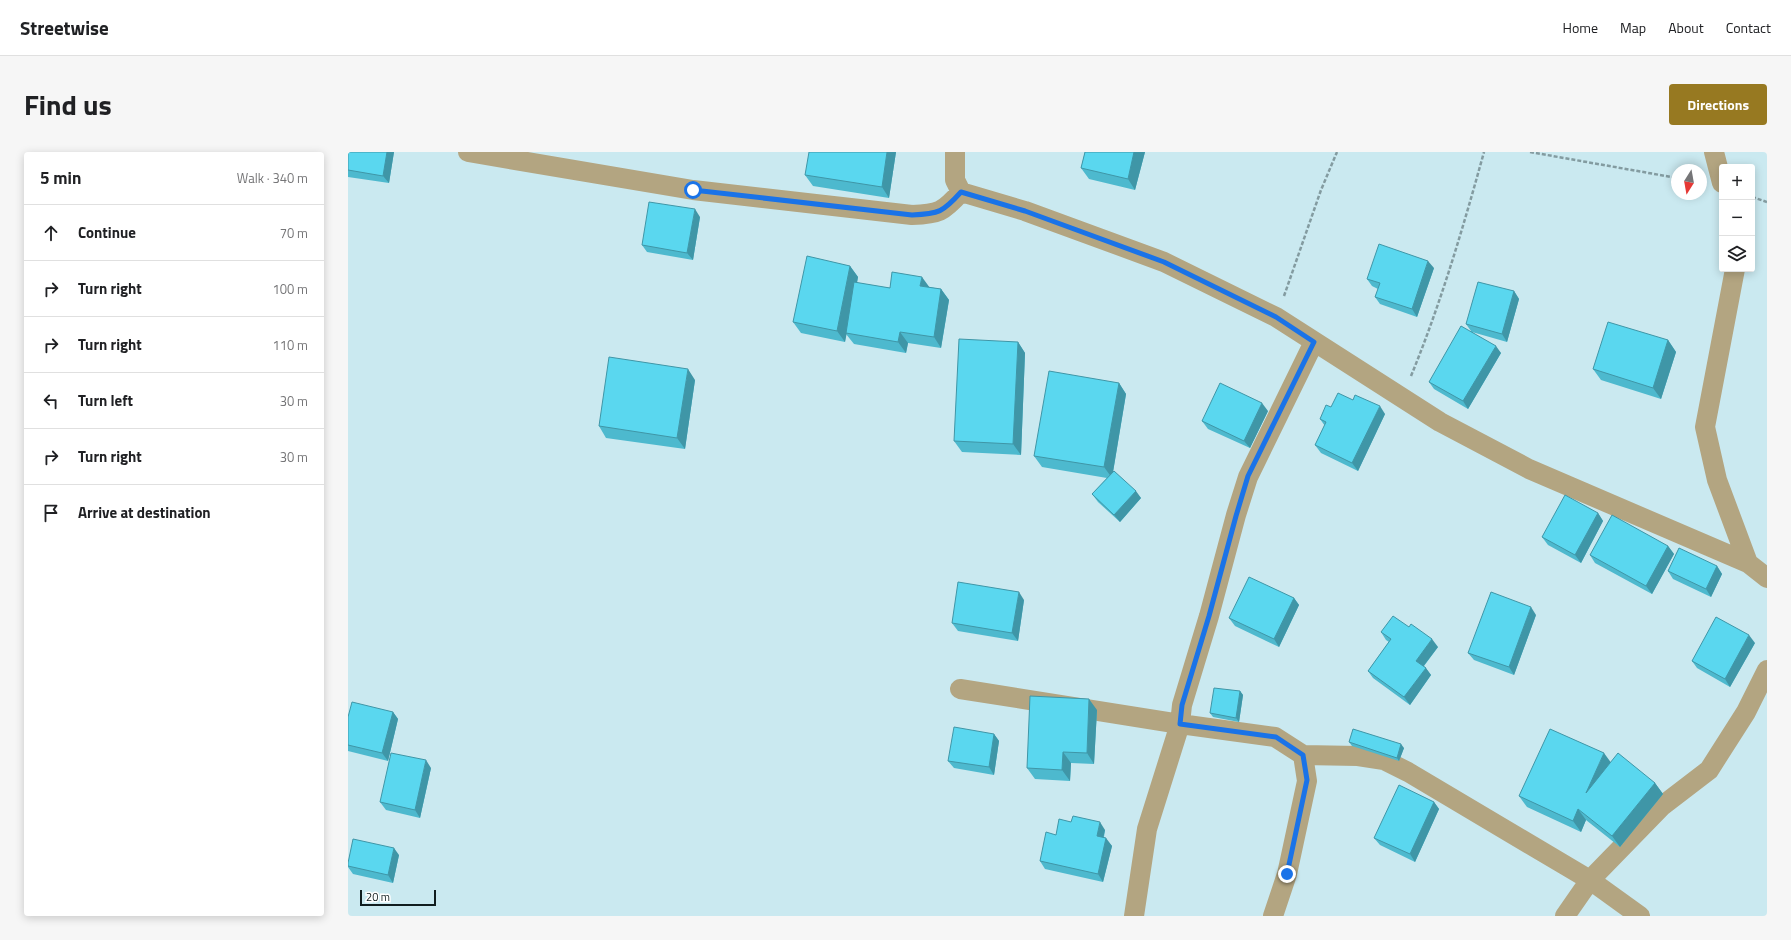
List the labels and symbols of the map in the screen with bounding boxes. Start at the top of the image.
north arrow [1671,164,1707,200]
route start [684,181,702,199]
route end [1278,865,1296,883]
scale bar [360,888,436,907]

